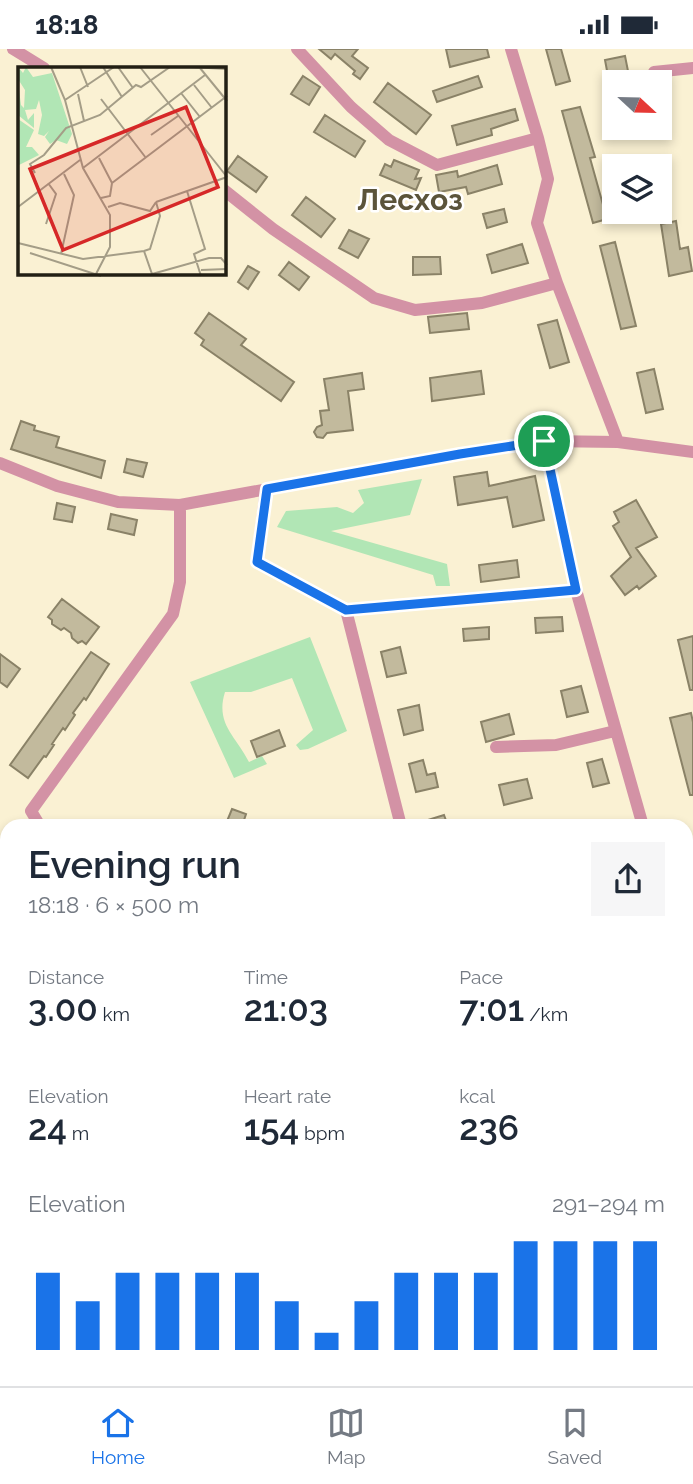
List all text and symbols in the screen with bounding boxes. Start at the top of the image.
text: 18:18 [35,10,99,40]
inset map [18,67,226,275]
north arrow [602,70,672,140]
map controls [602,70,672,224]
button: layers [602,154,672,224]
district label: Лесхоз [357,182,463,217]
pin [514,411,574,471]
icon: arrive [525,422,563,460]
text: Evening run [28,842,241,887]
button: share [591,842,665,916]
text: 18:18 · 6 × 500 m [28,891,199,918]
text: Distance [28,966,104,988]
text: Time [244,966,288,988]
text: Pace [459,966,503,988]
text: 3.00 [28,988,98,1029]
text: 21:03 [244,988,328,1029]
text: 7:01 [459,988,524,1029]
text: km [98,1003,130,1025]
text: /km [524,1003,568,1025]
text: Elevation [28,1085,109,1107]
text: Heart rate [244,1085,331,1107]
text: kcal [459,1085,495,1107]
text: 24 [28,1107,67,1148]
text: 154 [244,1107,299,1148]
text: 236 [459,1107,519,1148]
text: m [67,1122,89,1144]
text: bpm [299,1122,345,1144]
text: Elevation [28,1190,126,1217]
text: 291–294 m [552,1190,665,1217]
tab: Home [91,1404,145,1468]
tab: Map [327,1404,366,1468]
tab: Saved [548,1404,602,1468]

